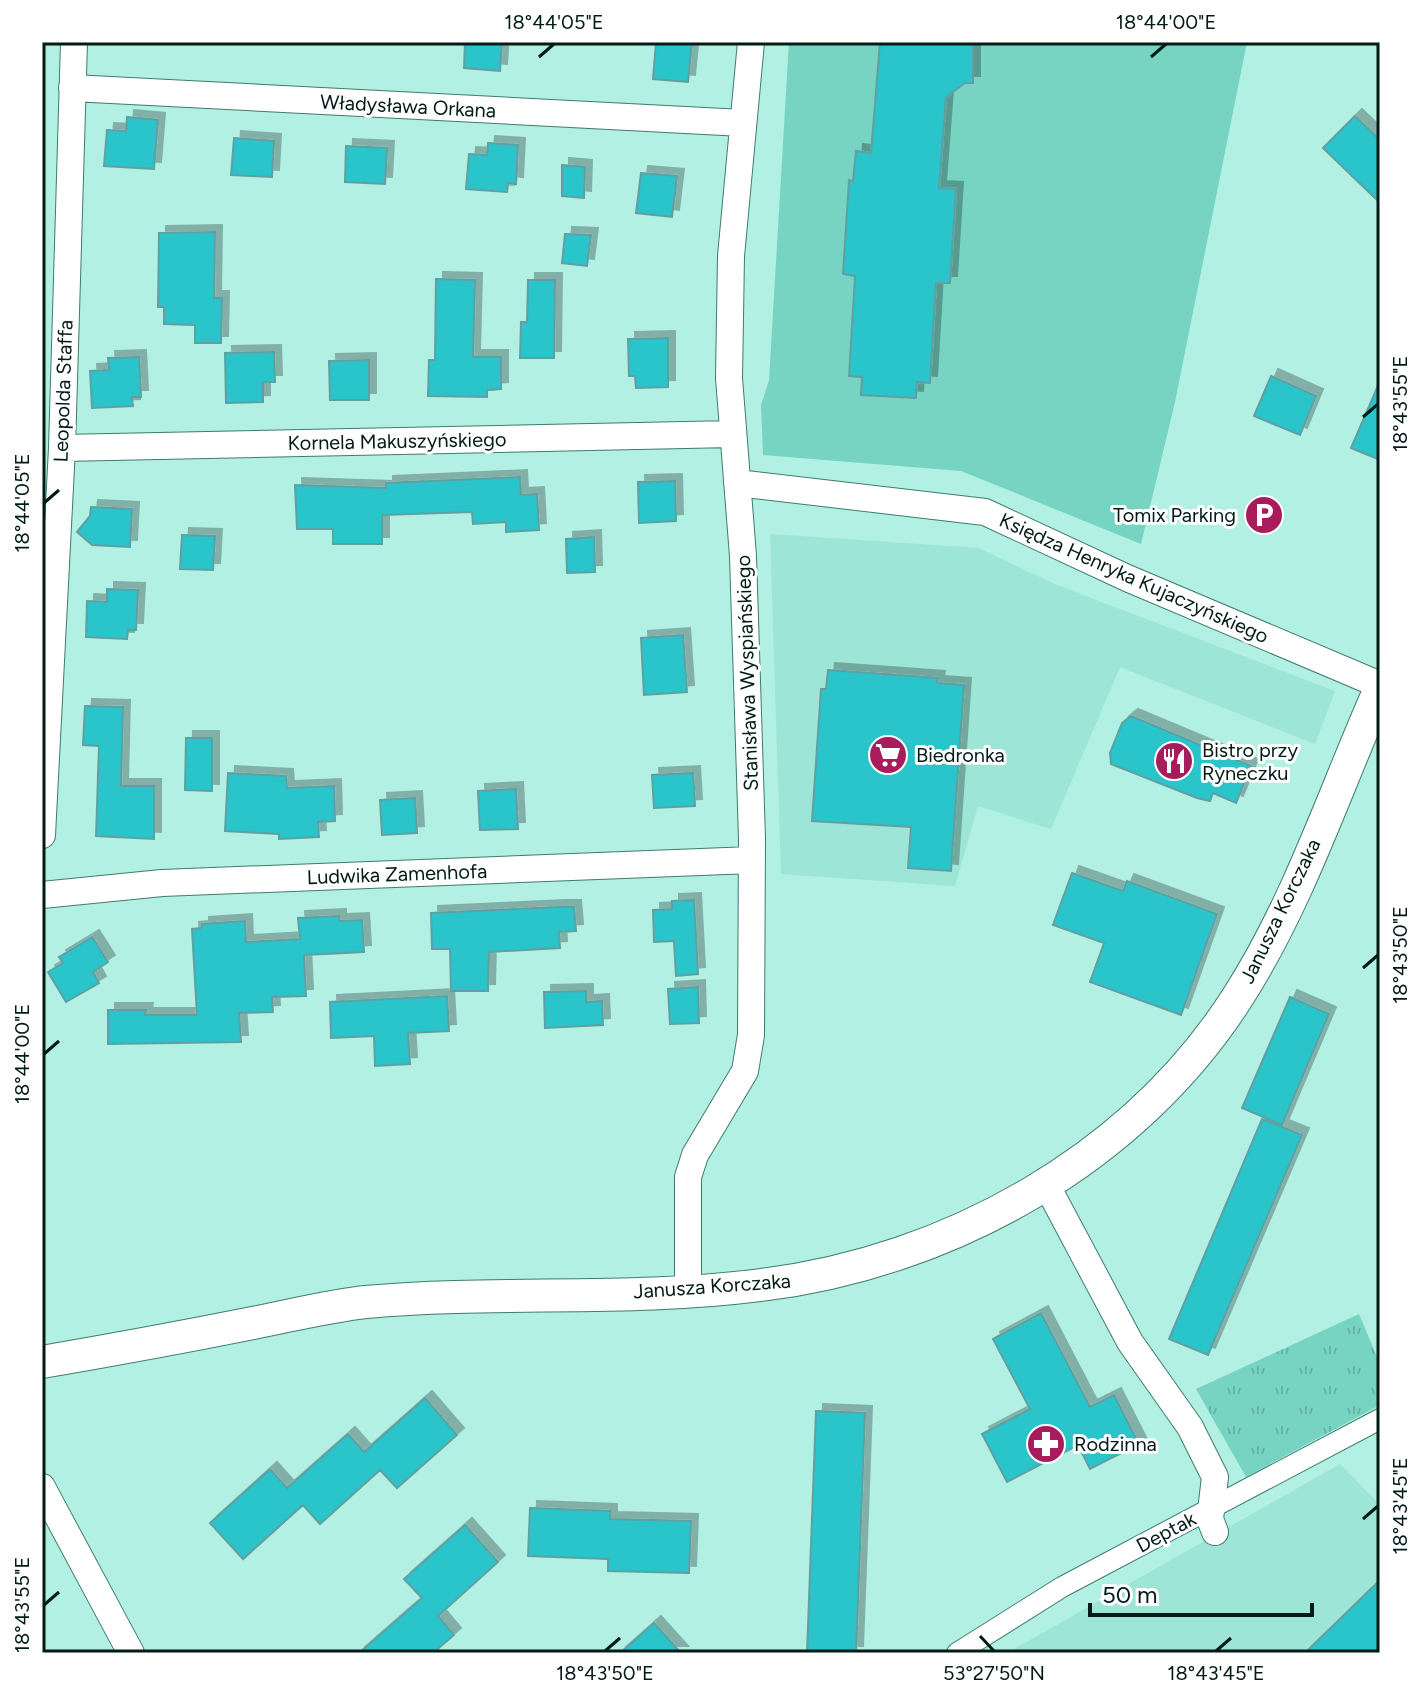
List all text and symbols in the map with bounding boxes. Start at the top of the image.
text: 18°44'05"E [504,10,604,34]
text: 18°44'00"E [1116,10,1216,34]
street label: Władysława Orkana [319,89,497,123]
street label: Leopolda Staffa [49,319,77,463]
text: 18°43'55"E [1388,356,1412,452]
street label: Kornela Makuszyńskiego [287,427,507,455]
text: 18°44'05"E [10,453,34,553]
parking icon: Tomix Parking [1243,494,1285,536]
place label: Tomix Parking [1113,503,1236,527]
street label: Księdza Henryka Kujaczyńskiego [996,508,1272,648]
street label: Stanisława Wyspiańskiego [731,555,763,791]
supermarket icon: Biedronka [867,734,909,776]
place label: Bistro przy Ryneczku [1202,738,1298,785]
restaurant icon: Bistro przy Ryneczku [1153,740,1195,782]
place label: Biedronka [916,743,1005,767]
street label: Janusza Korczaka [1235,835,1325,987]
street label: Ludwika Zamenhofa [306,859,488,889]
text: 18°43'50"E [1388,906,1412,1004]
text: 18°44'00"E [10,1004,34,1104]
street label: Janusza Korczaka [632,1269,792,1303]
pharmacy icon: Rodzinna [1025,1423,1067,1465]
place label: Rodzinna [1074,1432,1157,1456]
text: 18°43'45"E [1388,1457,1412,1555]
street label: Deptak [1132,1506,1200,1558]
text: 18°43'55"E [10,1557,34,1653]
scale bar [1090,1567,1312,1617]
text: 50 m [1102,1580,1158,1609]
text: 18°43'50"E [556,1661,654,1685]
text: 53°27'50"N [943,1661,1045,1685]
text: 18°43'45"E [1167,1661,1265,1685]

